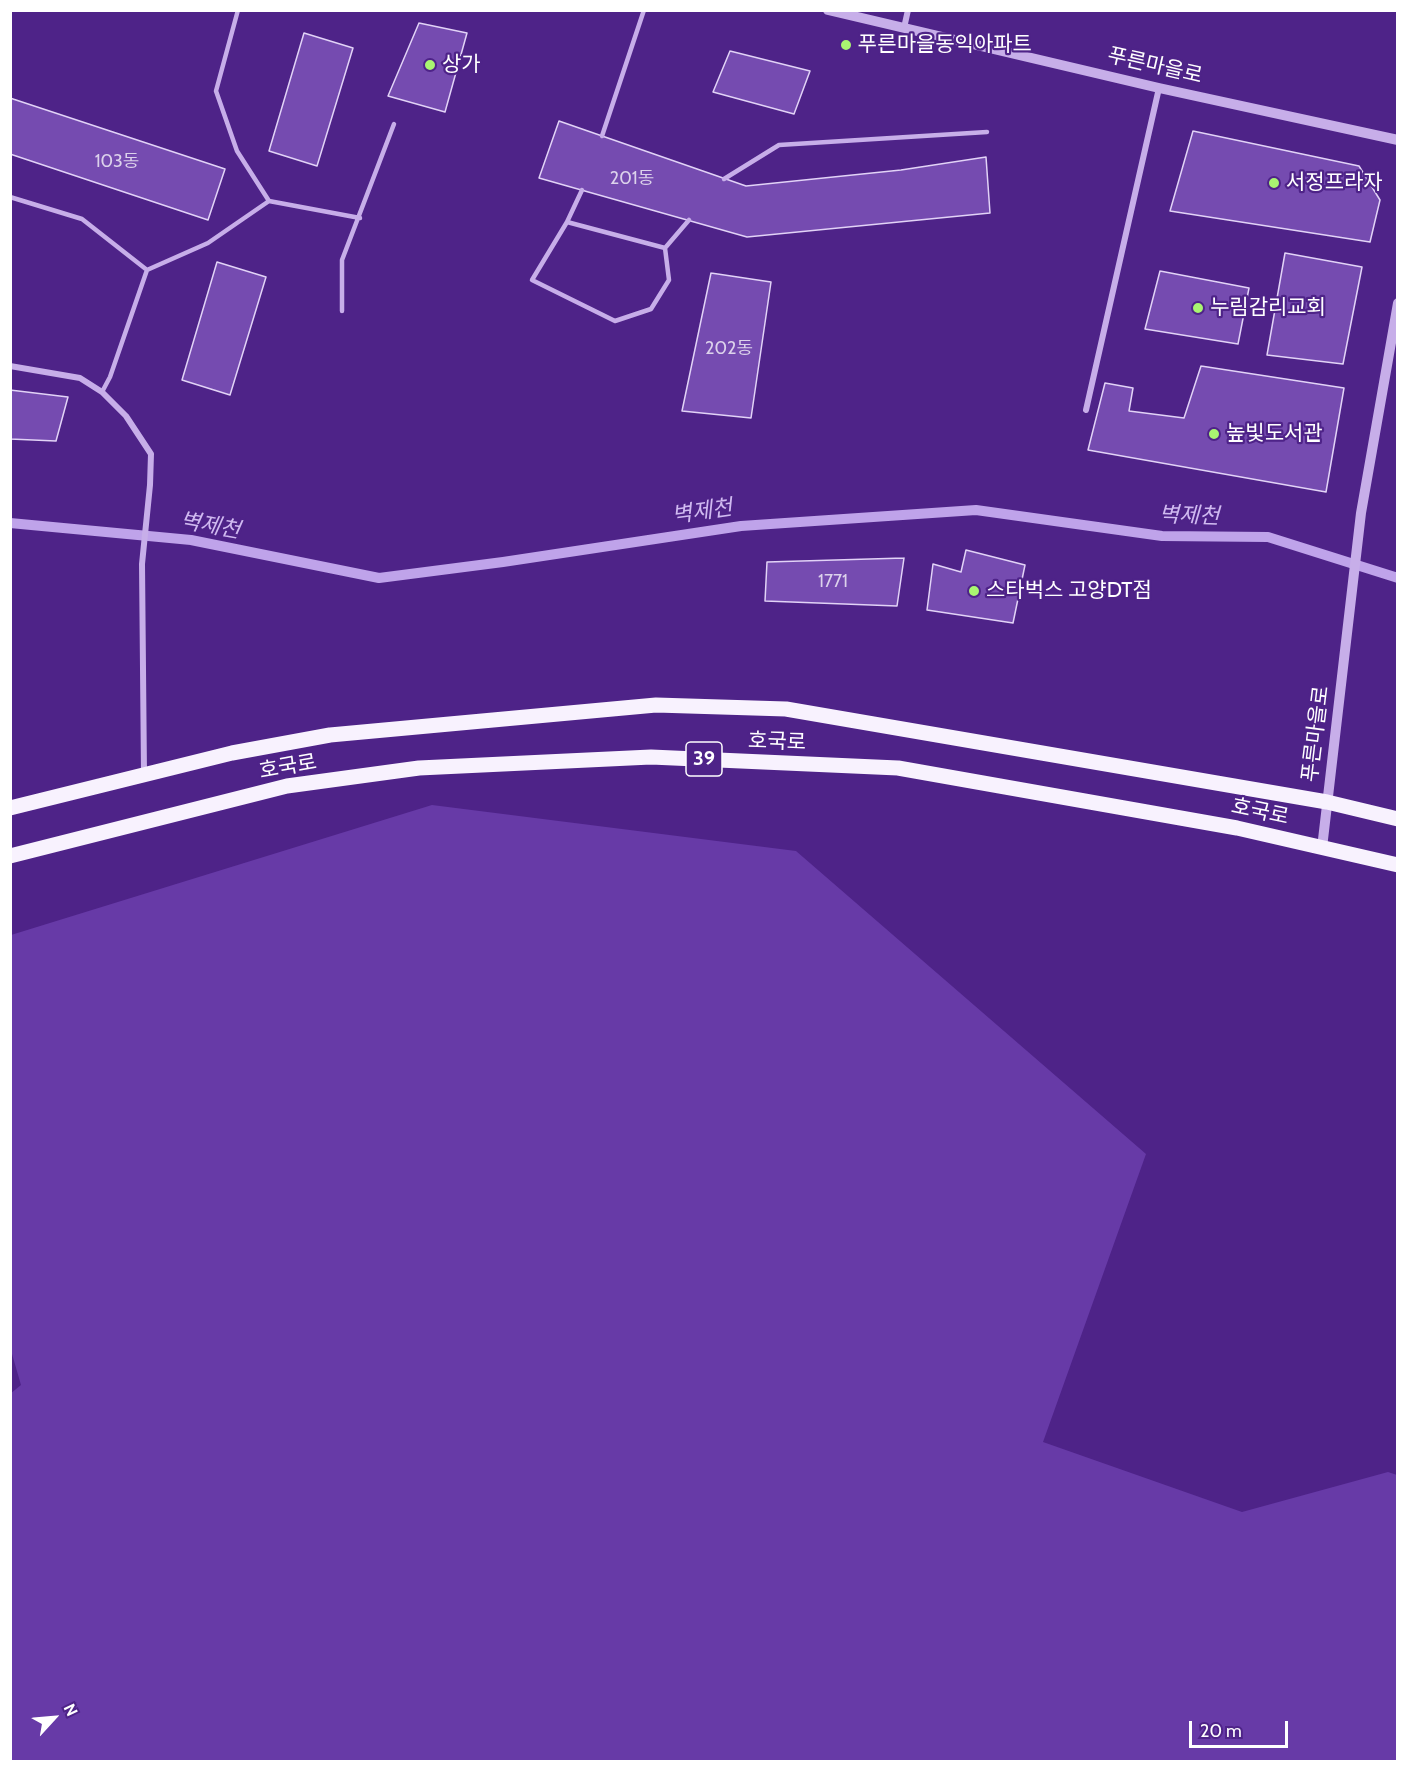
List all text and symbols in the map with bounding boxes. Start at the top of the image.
place label: 푸른마을동익아파트 [858,32,1032,58]
marker: 푸른마을동익아파트 [839,38,853,52]
street label: 푸른마을로 [1105,43,1205,89]
place label: 상가 [442,52,481,78]
marker: 상가 [423,58,437,72]
house number: 103동 [95,151,139,173]
house number: 201동 [610,168,654,190]
place label: 서정프라자 [1286,170,1383,196]
marker: 서정프라자 [1267,176,1281,190]
place label: 누림감리교회 [1210,295,1326,321]
marker: 누림감리교회 [1191,301,1205,315]
house number: 202동 [705,338,753,360]
place label: 높빛도서관 [1226,421,1323,447]
marker: 높빛도서관 [1207,427,1221,441]
water label: 벽제천 [670,495,734,529]
water label: 벽제천 [1158,502,1220,530]
water label: 벽제천 [178,508,242,544]
house number: 1771 [818,571,848,593]
place label: 스타벅스 고양DT점 [986,578,1152,604]
marker: 스타벅스 고양DT점 [967,584,981,598]
street label: 푸른마을로 [1298,685,1334,783]
street label: 호국로 [748,728,806,756]
road number: 39 [686,742,722,776]
street label: 호국로 [257,750,319,784]
street label: 호국로 [1229,794,1291,830]
north arrow [24,1688,84,1748]
text: N [60,1701,82,1719]
scale bar [1192,1709,1291,1747]
text: 20 m [1200,1720,1242,1742]

